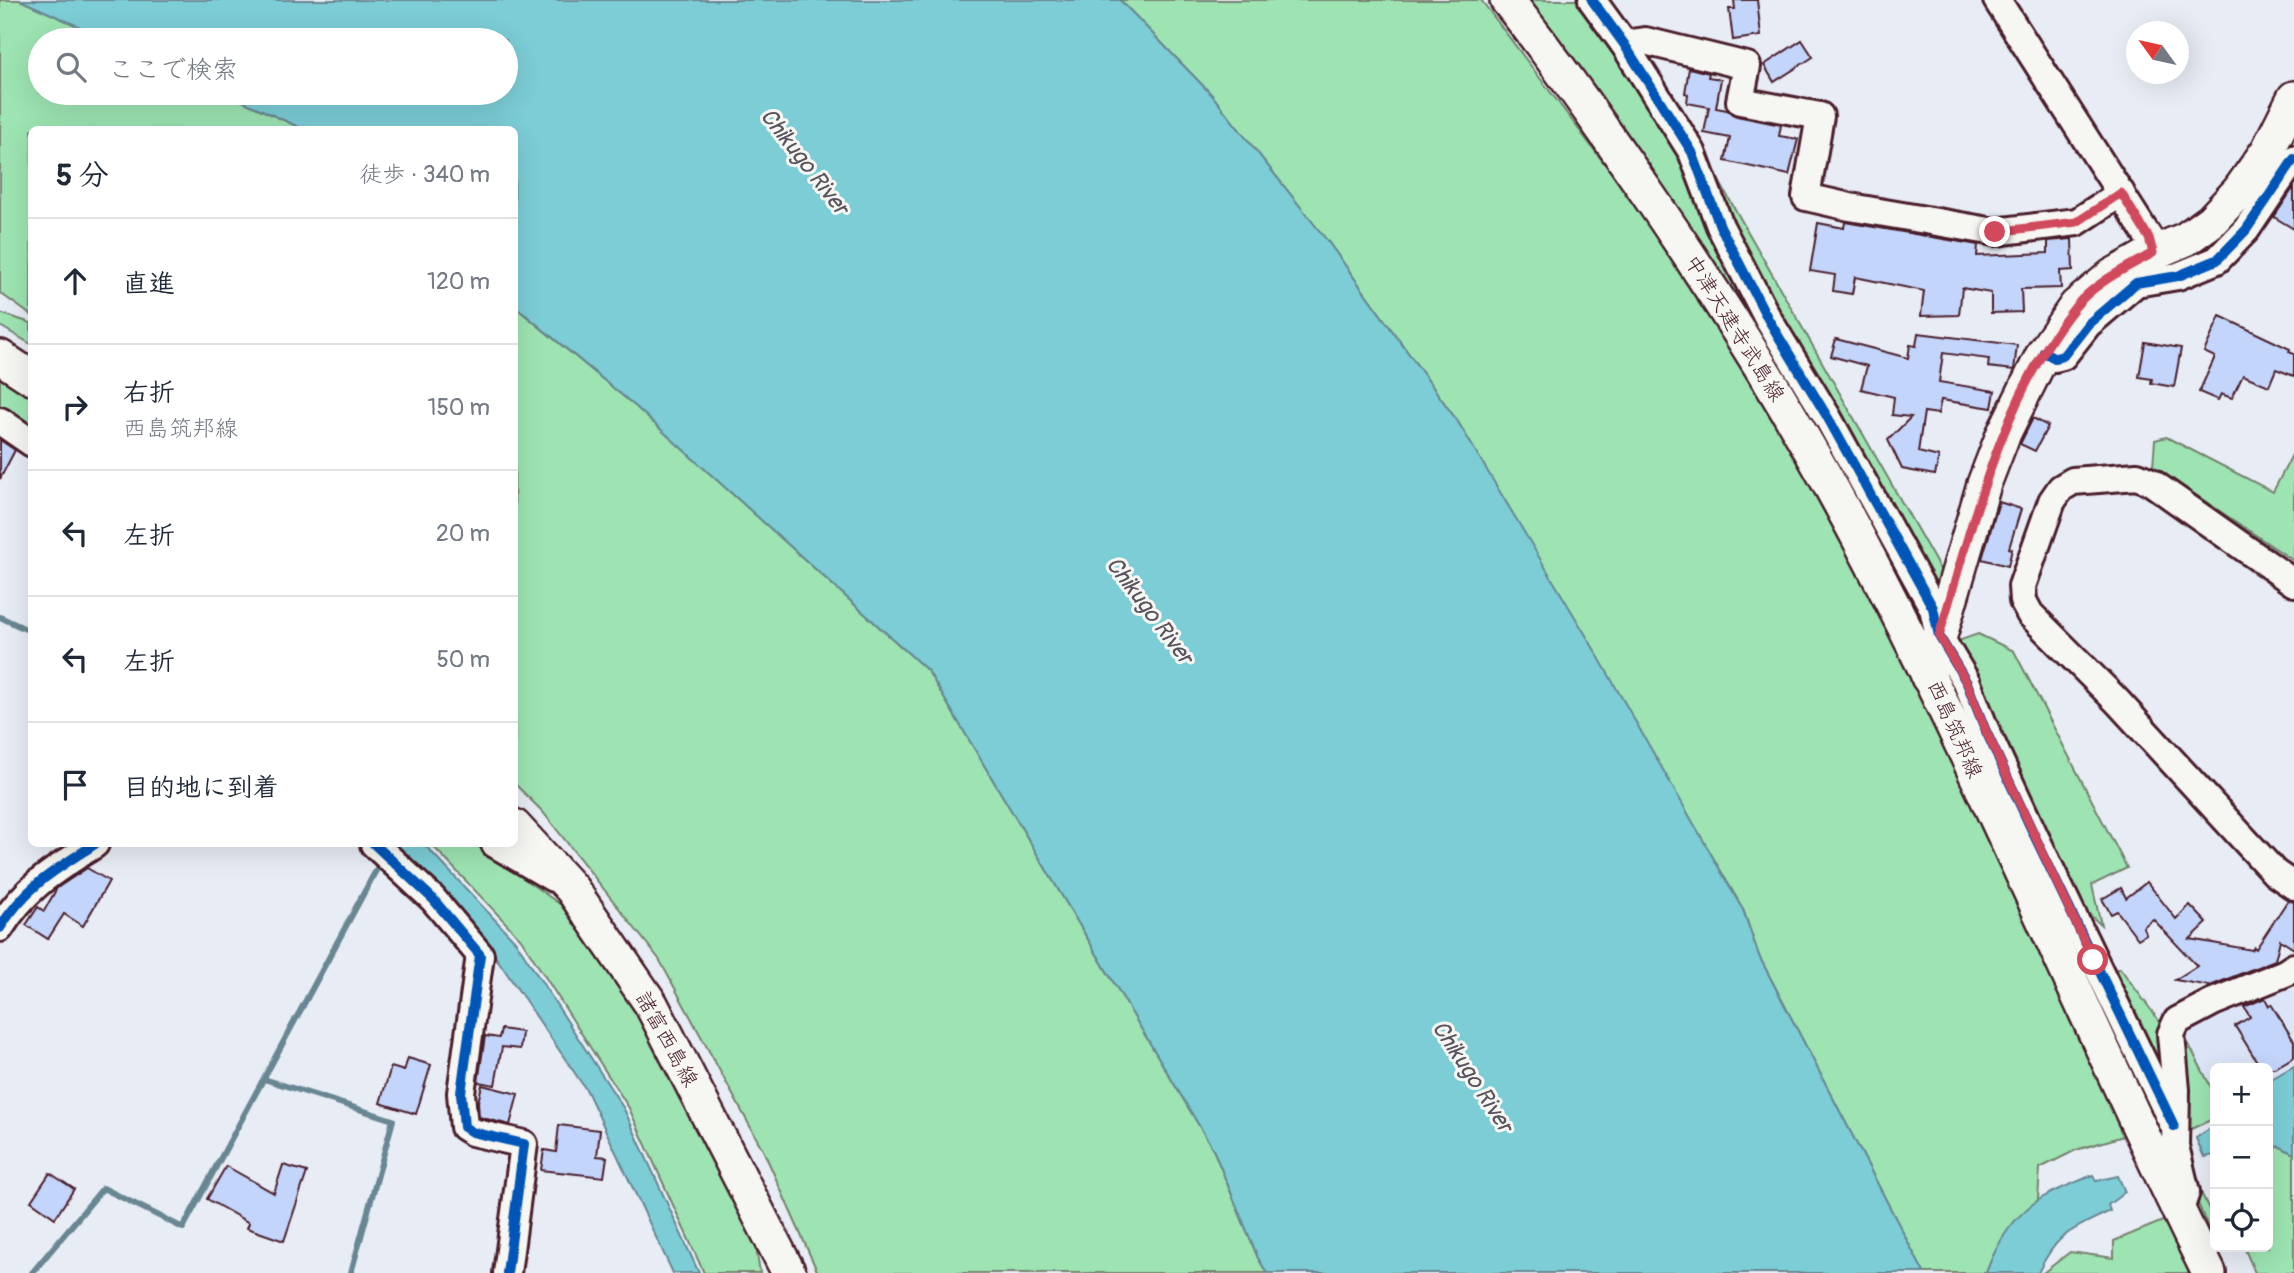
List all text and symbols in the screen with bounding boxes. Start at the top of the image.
north arrow [2126,21,2189,84]
search box [28,28,518,105]
icon: search [52,48,90,86]
text: ここで検索 [108,54,238,86]
water label: Chikugo River [754,102,857,223]
text: 5 分 [56,157,109,194]
text: 徒歩 · 340 m [359,160,490,189]
route end [1979,216,2010,247]
street label: 中津天建寺武島線 [1679,250,1791,407]
icon: ahead [56,262,94,300]
text: 120 m [427,267,490,296]
text: 直進 [123,268,175,300]
text: 右折 [123,377,175,409]
icon: right [56,388,94,426]
text: 150 m [427,393,490,422]
text: 西島筑邦線 [123,414,238,443]
icon: left [56,514,94,552]
text: 20 m [436,519,490,548]
text: 左折 [123,520,175,552]
water label: Chikugo River [1100,551,1201,672]
icon: left [56,640,94,678]
text: 50 m [436,645,490,674]
text: 左折 [123,646,175,678]
street label: 西島筑邦線 [1921,676,1988,783]
icon: arrive [56,766,94,804]
text: 目的地に到着 [123,772,279,804]
route start [2077,944,2108,975]
street label: 諸富西島線 [629,987,704,1092]
water label: Chikugo River [1426,1015,1521,1140]
map controls [2210,1063,2273,1252]
button: + [2210,1063,2273,1126]
button: − [2210,1126,2273,1189]
button: locate [2210,1189,2273,1252]

